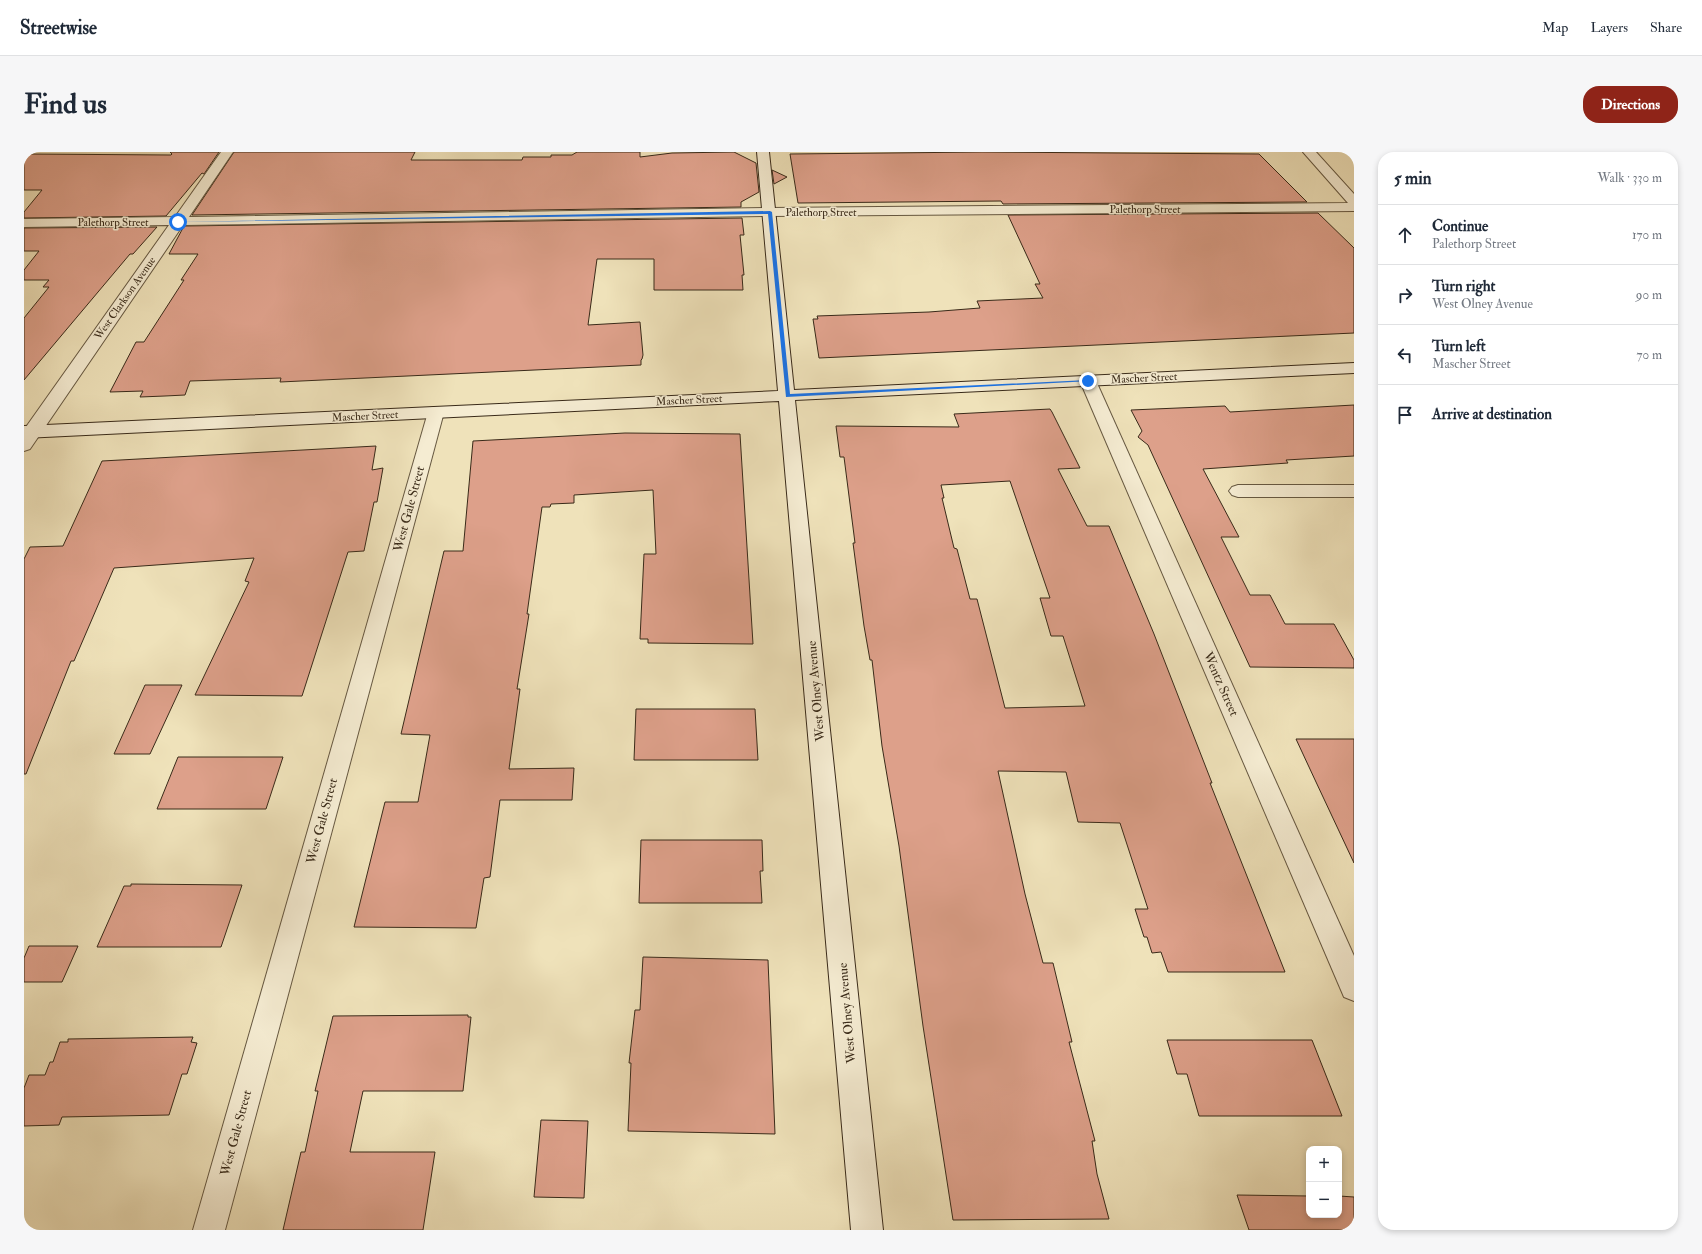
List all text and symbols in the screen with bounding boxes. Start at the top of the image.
text: Streetwise [20,16,97,40]
text: Map [1542,19,1568,36]
text: Layers [1590,19,1628,36]
text: Share [1650,19,1682,36]
button: Directions [1583,86,1678,123]
text: Find us [24,87,107,122]
text: 5 min [1394,168,1432,189]
text: Walk · 330 m [1598,170,1662,186]
street label: Palethorp Street [1109,203,1181,217]
street label: Palethorp Street [785,206,857,220]
route start [169,213,187,231]
street label: Palethorp Street [77,216,149,230]
text: Continue [1432,217,1488,236]
icon: ahead [1394,224,1416,246]
text: 170 m [1632,227,1662,243]
text: Palethorp Street [1432,236,1516,252]
street label: West Clarkson Avenue [91,254,159,343]
text: Turn right [1432,277,1495,296]
icon: right [1394,284,1416,306]
text: 90 m [1636,287,1662,303]
text: West Olney Avenue [1432,296,1533,312]
text: Turn left [1432,337,1486,356]
icon: left [1394,344,1416,366]
text: 70 m [1637,347,1662,363]
text: Mascher Street [1432,356,1511,372]
street label: Mascher Street [1110,370,1178,386]
route end [1079,372,1097,390]
street label: Mascher Street [655,392,723,408]
icon: arrive [1394,404,1416,426]
text: Arrive at destination [1432,405,1552,424]
street label: Mascher Street [331,408,399,424]
street label: West Gale Street [390,464,428,555]
street label: West Olney Avenue [804,639,829,743]
street label: Wentz Street [1199,648,1242,719]
street label: West Gale Street [303,776,341,867]
street label: West Olney Avenue [835,961,860,1065]
street label: West Gale Street [217,1088,255,1179]
map controls [1306,1146,1342,1218]
button: + [1306,1146,1342,1182]
button: − [1306,1182,1342,1218]

